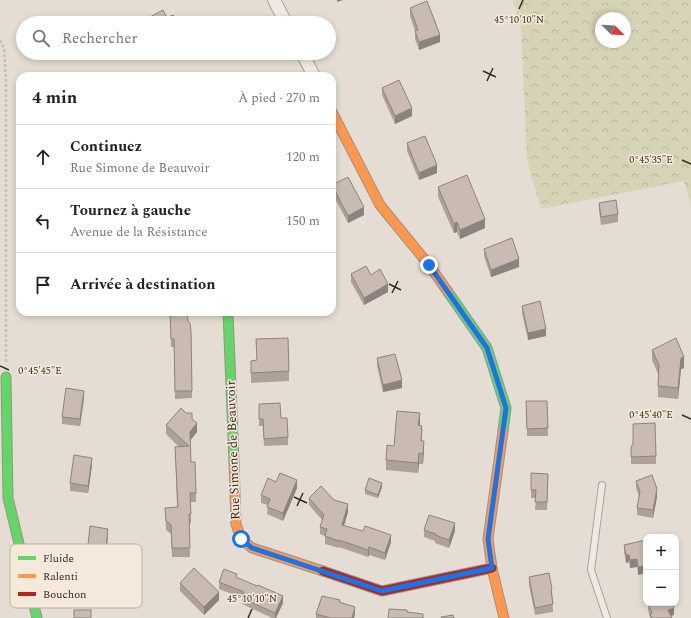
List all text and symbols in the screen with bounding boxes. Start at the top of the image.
text: 45°10'10"N [494,12,544,28]
north arrow [595,12,631,48]
search box [16,16,336,60]
icon: search [30,27,52,49]
text: Rechercher [62,27,137,50]
text: 4 min [32,85,77,111]
text: À pied · 270 m [238,88,320,108]
text: Continuez [70,135,142,158]
icon: ahead [32,146,54,168]
text: 120 m [286,147,320,167]
text: 0°45'35"E [629,152,673,168]
text: Rue Simone de Beauvoir [70,158,210,178]
text: Tournez à gauche [70,199,191,222]
icon: left [32,210,54,232]
text: 150 m [286,211,320,231]
text: Avenue de la Résistance [70,222,208,242]
route end [420,256,438,274]
text: Arrivée à destination [70,273,216,296]
icon: arrive [32,274,54,296]
text: 0°45'45"E [18,363,62,379]
street label: Rue Simone de Beauvoir [221,380,245,520]
text: 0°45'40"E [629,407,673,423]
route start [232,530,250,548]
map controls [643,534,679,606]
button: + [643,534,679,570]
legend [10,544,142,608]
text: Fluide [43,550,74,567]
text: Ralenti [43,568,78,585]
button: − [643,570,679,606]
text: Bouchon [43,586,86,603]
text: 45°10'10"N [227,591,277,607]

